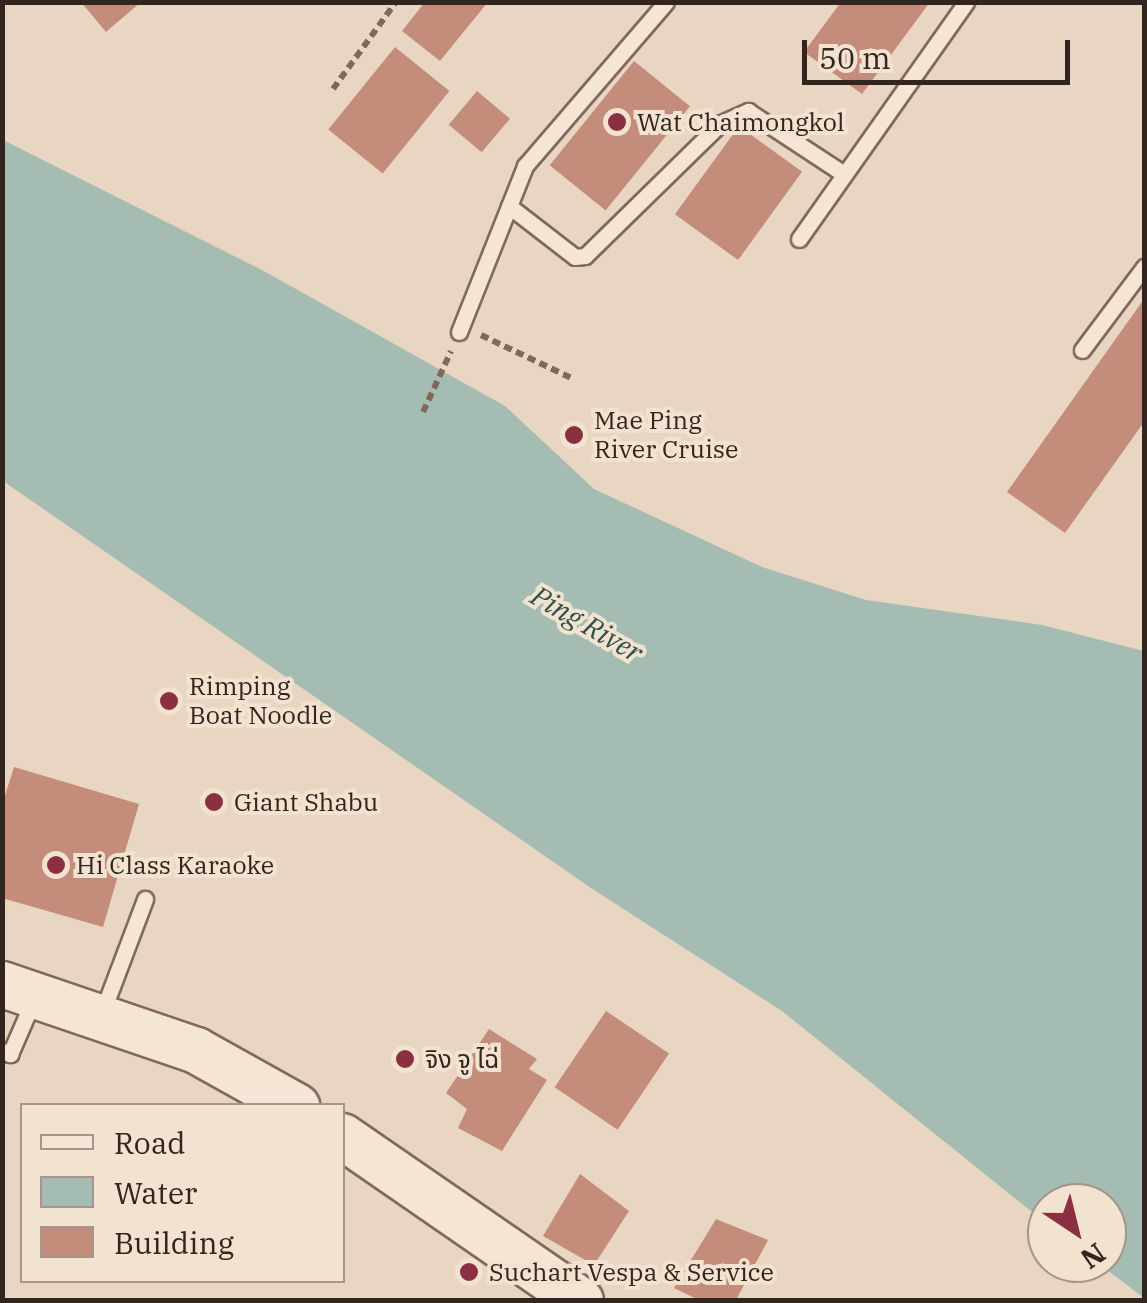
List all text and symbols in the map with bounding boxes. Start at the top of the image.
scale bar [807,20,1074,82]
text: 50 m [819,38,891,77]
place label: Wat Chaimongkol [637,107,844,137]
marker: Wat Chaimongkol [606,111,628,133]
place label: Mae Ping River Cruise [594,406,738,465]
marker: Mae Ping River Cruise [563,424,585,446]
water label: Ping River [525,579,649,669]
place label: Rimping Boat Noodle [189,672,332,731]
marker: Rimping Boat Noodle [158,690,180,712]
place label: Giant Shabu [234,787,378,817]
marker: Giant Shabu [203,791,225,813]
place label: Hi Class Karaoke [76,850,274,880]
marker: Hi Class Karaoke [45,854,67,876]
place label: จิง จู ไฉ่ [425,1044,499,1074]
marker: จิง จู ไฉ่ [394,1048,416,1070]
legend [20,1103,345,1283]
text: Road [114,1123,186,1162]
text: Water [114,1173,197,1212]
north arrow [1027,1183,1127,1283]
text: Building [114,1223,234,1262]
text: N [1074,1235,1113,1278]
place label: Suchart Vespa & Service [489,1257,774,1287]
marker: Suchart Vespa & Service [458,1261,480,1283]

